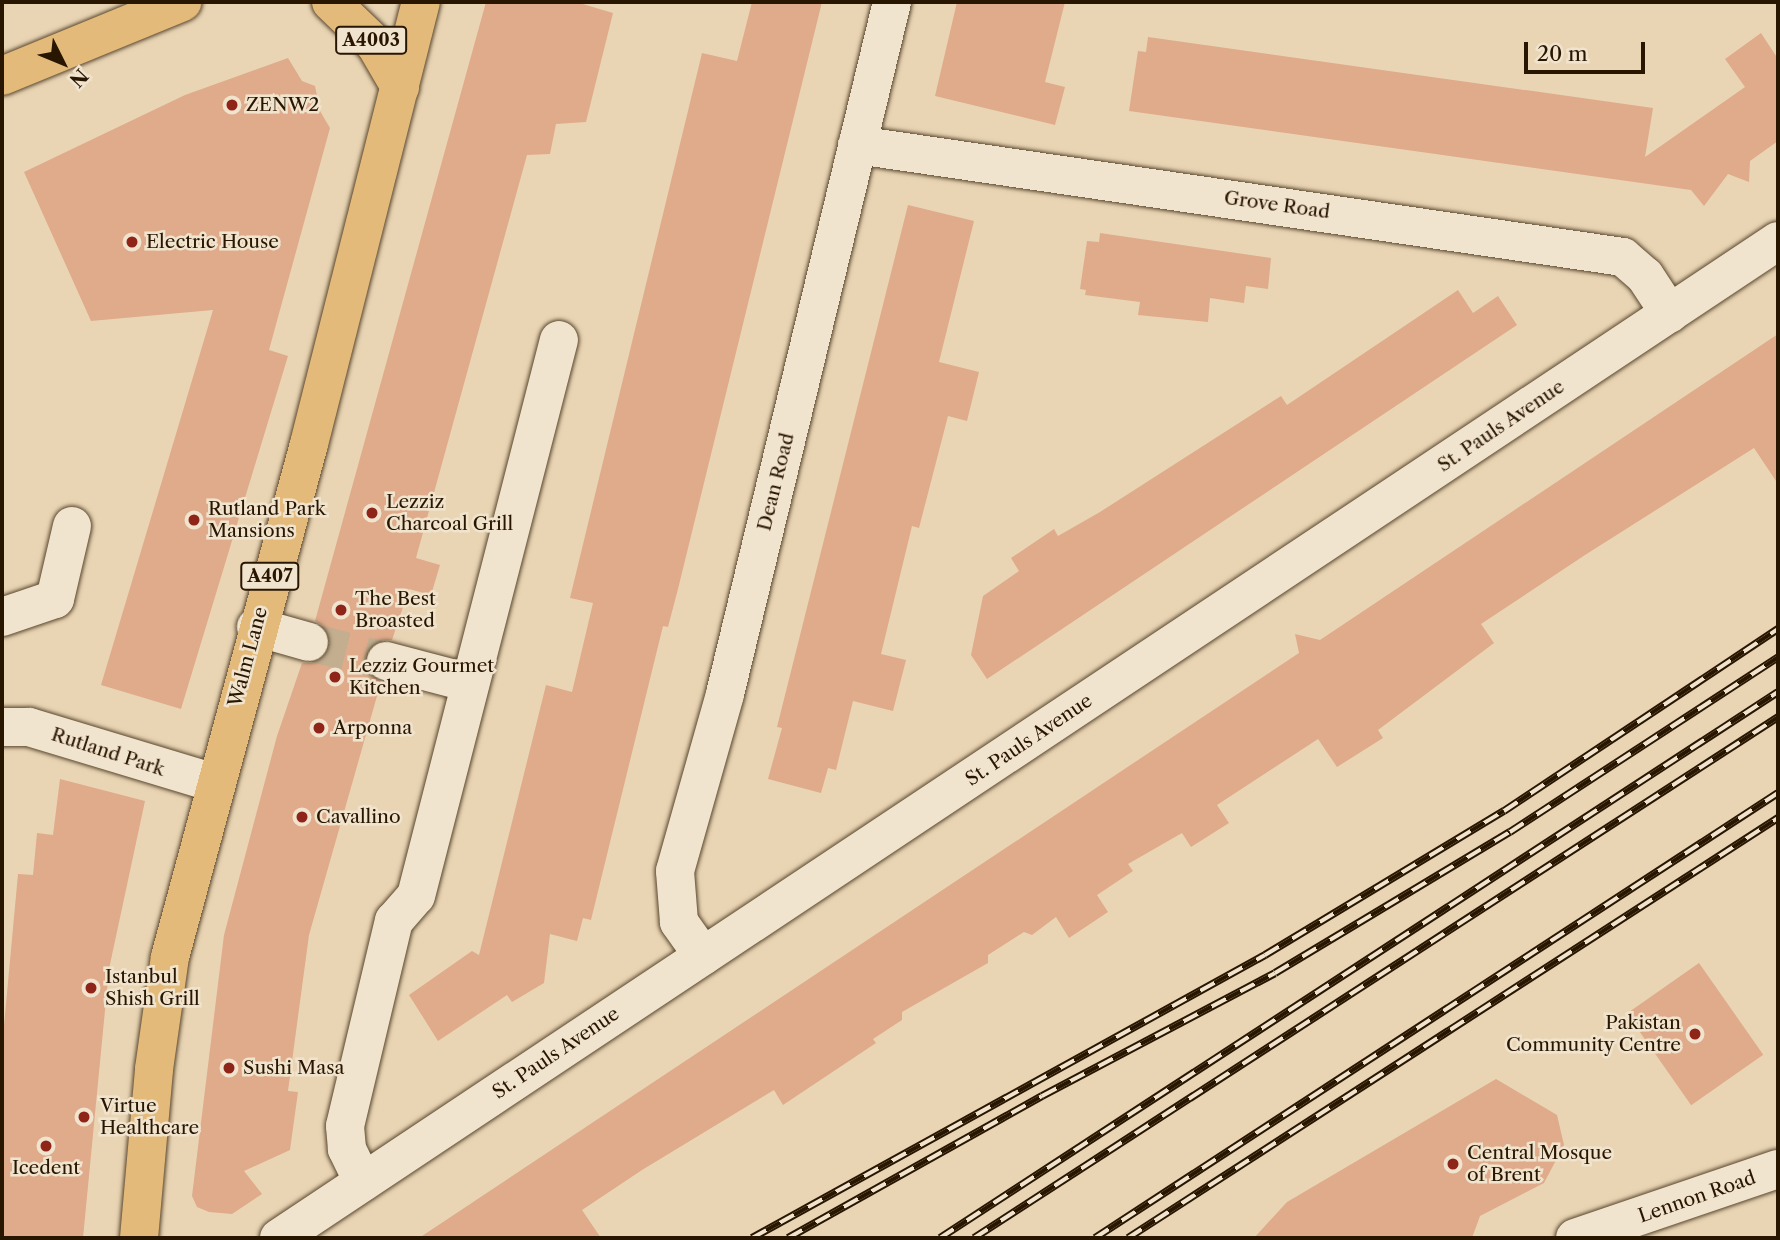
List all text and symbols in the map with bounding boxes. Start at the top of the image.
road number: A4003 [334,26,408,55]
north arrow [28,28,98,98]
scale bar [1528,28,1649,72]
text: 20 m [1537,41,1588,66]
text: N [65,64,93,92]
place label: ZENW2 [246,94,319,116]
marker: ZENW2 [224,97,240,113]
street label: Grove Road [1223,186,1331,224]
place label: Electric House [146,231,279,253]
marker: Electric House [124,234,140,250]
street label: St. Pauls Avenue [1433,375,1569,477]
street label: Dean Road [753,431,799,533]
place label: Lezziz Charcoal Grill [386,491,513,535]
place label: Rutland Park Mansions [208,498,326,542]
marker: Lezziz Charcoal Grill [364,505,380,521]
marker: Rutland Park Mansions [186,512,202,528]
road number: A407 [240,562,300,590]
place label: The Best Broasted [355,588,436,632]
marker: The Best Broasted [333,602,349,618]
street label: Walm Lane [224,605,272,709]
place label: Lezziz Gourmet Kitchen [349,655,494,699]
marker: Lezziz Gourmet Kitchen [327,669,343,685]
street label: St. Pauls Avenue [961,689,1097,791]
place label: Arponna [333,717,412,739]
marker: Arponna [311,720,327,736]
street label: Rutland Park [48,723,168,781]
place label: Cavallino [316,806,401,828]
marker: Cavallino [294,809,310,825]
place label: Istanbul Shish Grill [105,966,200,1010]
marker: Istanbul Shish Grill [83,980,99,996]
street label: St. Pauls Avenue [488,1002,624,1104]
place label: Pakistan Community Centre [1505,1012,1681,1056]
marker: Pakistan Community Centre [1687,1026,1703,1042]
place label: Sushi Masa [243,1057,344,1079]
marker: Sushi Masa [221,1060,237,1076]
place label: Virtue Healthcare [100,1095,199,1139]
marker: Virtue Healthcare [74,1107,94,1127]
marker: Icedent [38,1138,54,1154]
place label: Central Mosque of Brent [1467,1142,1612,1186]
marker: Central Mosque of Brent [1445,1156,1461,1172]
place label: Icedent [12,1157,80,1179]
street label: Lennon Road [1635,1166,1759,1228]

